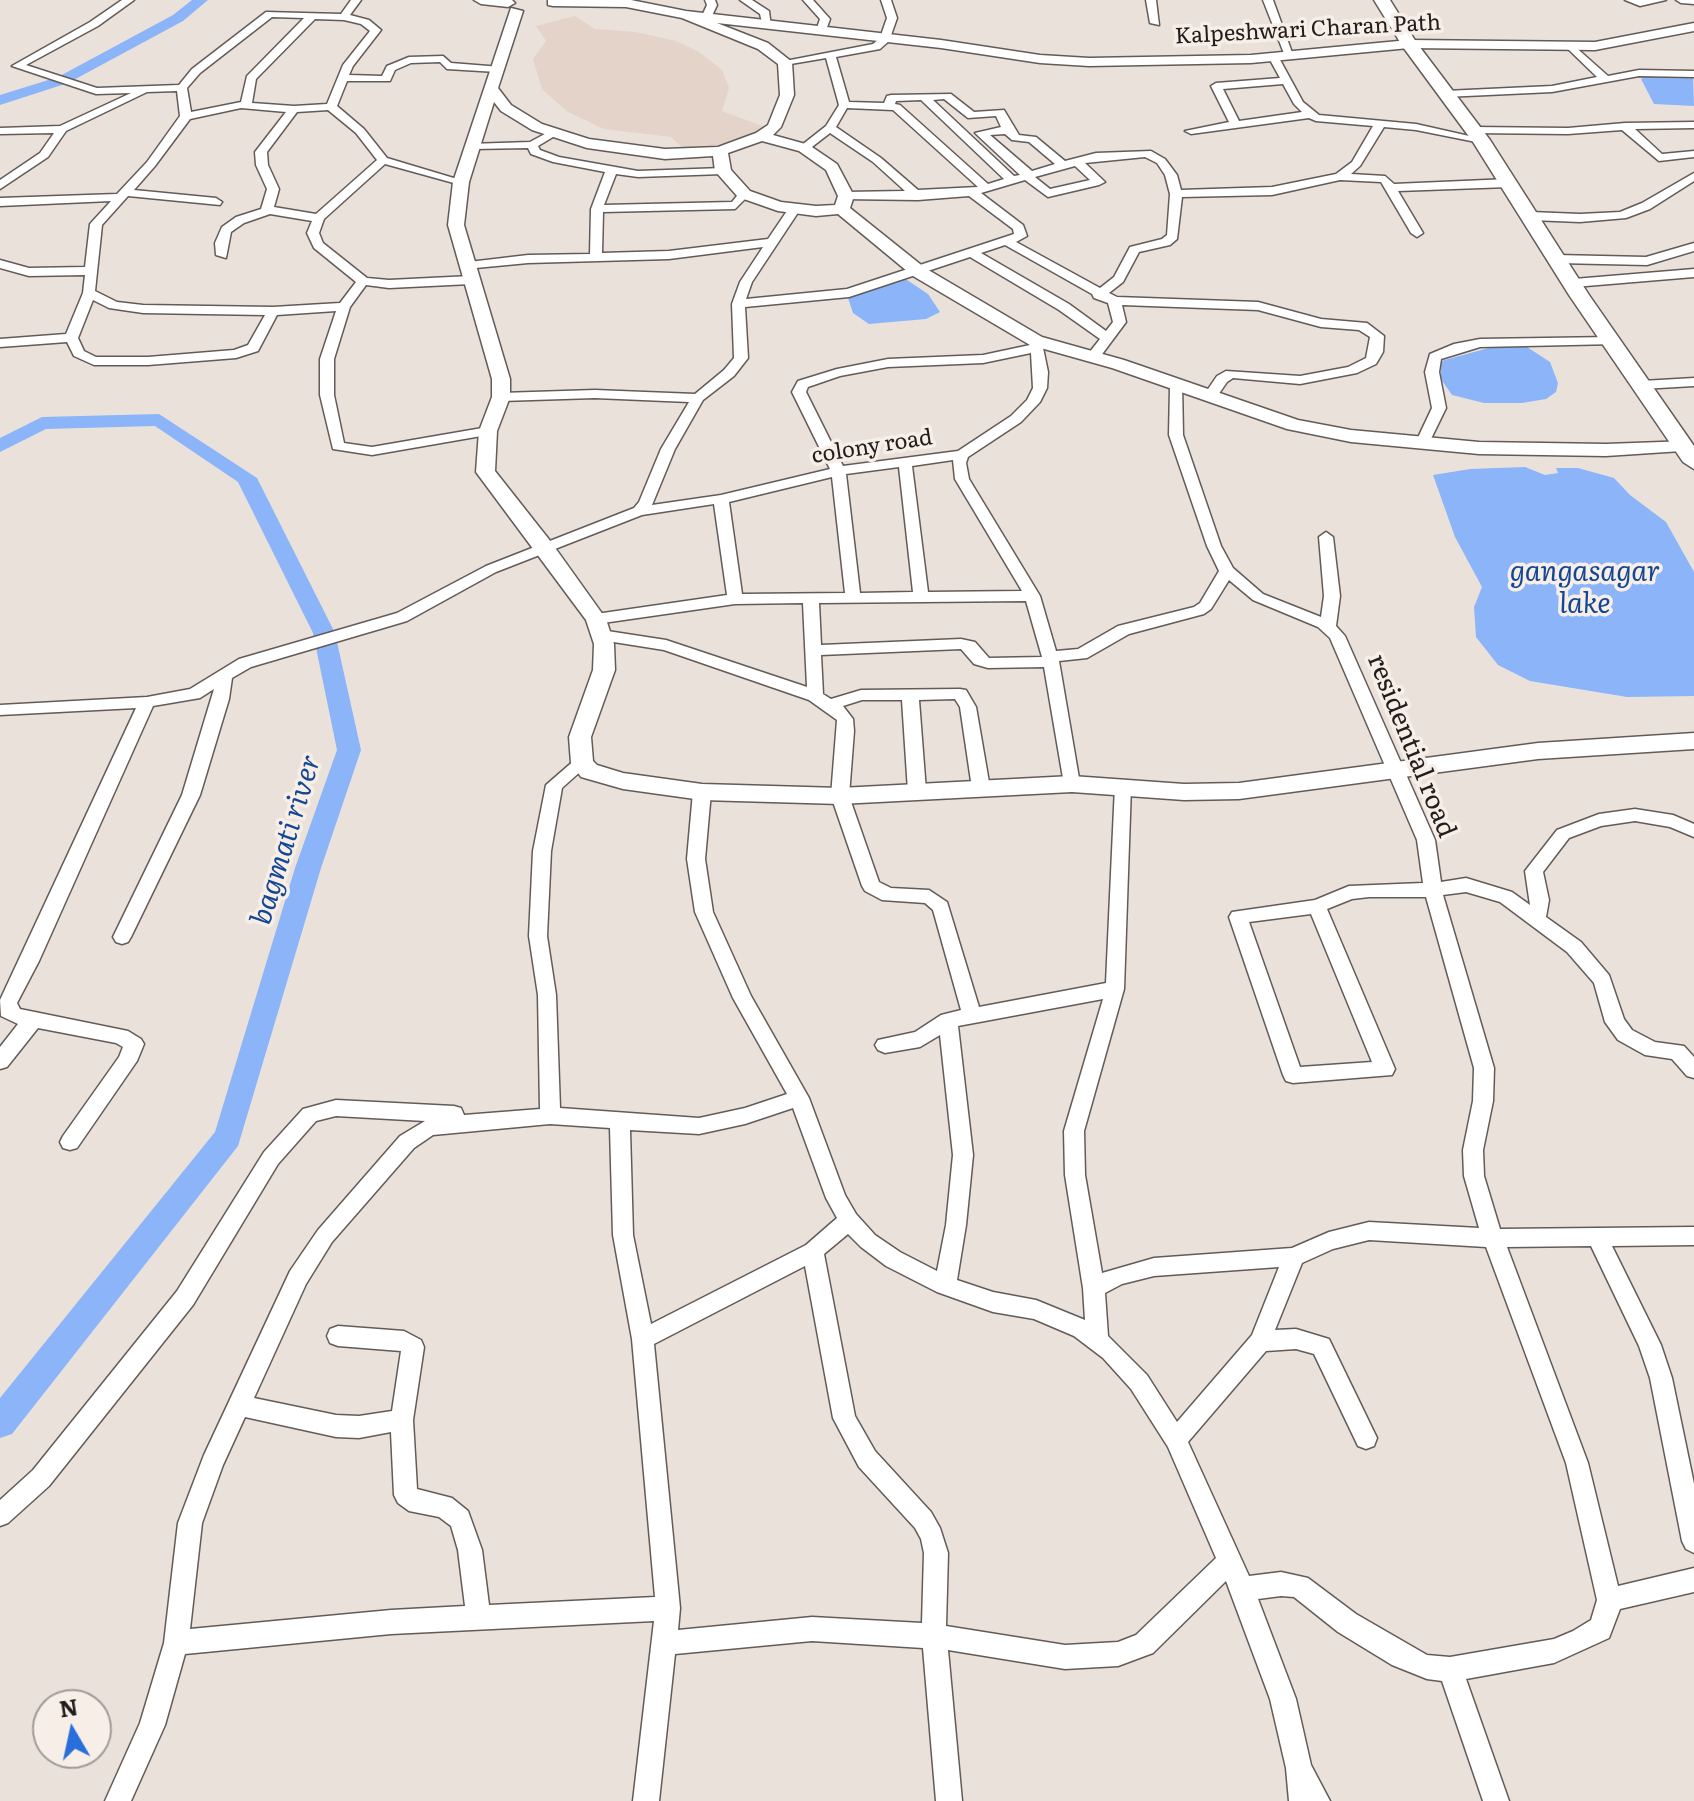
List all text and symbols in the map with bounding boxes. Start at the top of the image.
street label: Kalpeshwari Charan Path [1174,10,1442,50]
street label: colony road [810,424,934,470]
water label: gangasagar lake [1510,556,1660,622]
street label: residential road [1360,650,1462,842]
water label: bagmati river [245,751,329,929]
north arrow [32,1689,112,1769]
text: N [57,1689,80,1725]

